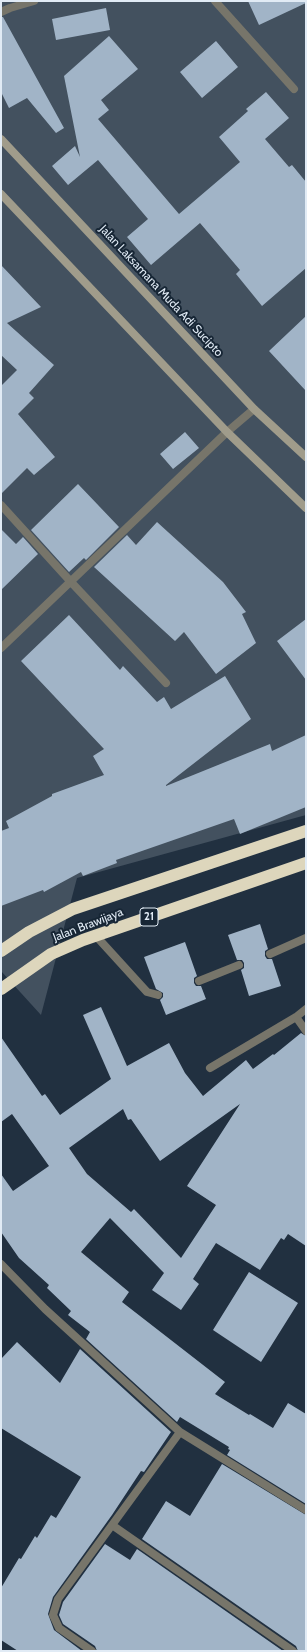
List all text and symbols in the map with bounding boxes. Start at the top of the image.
street label: Jalan Laksamana Muda Adi Sucipto [96,222,226,360]
street label: Jalan Brawijaya [51,905,125,945]
road number: 21 [140,908,158,926]

